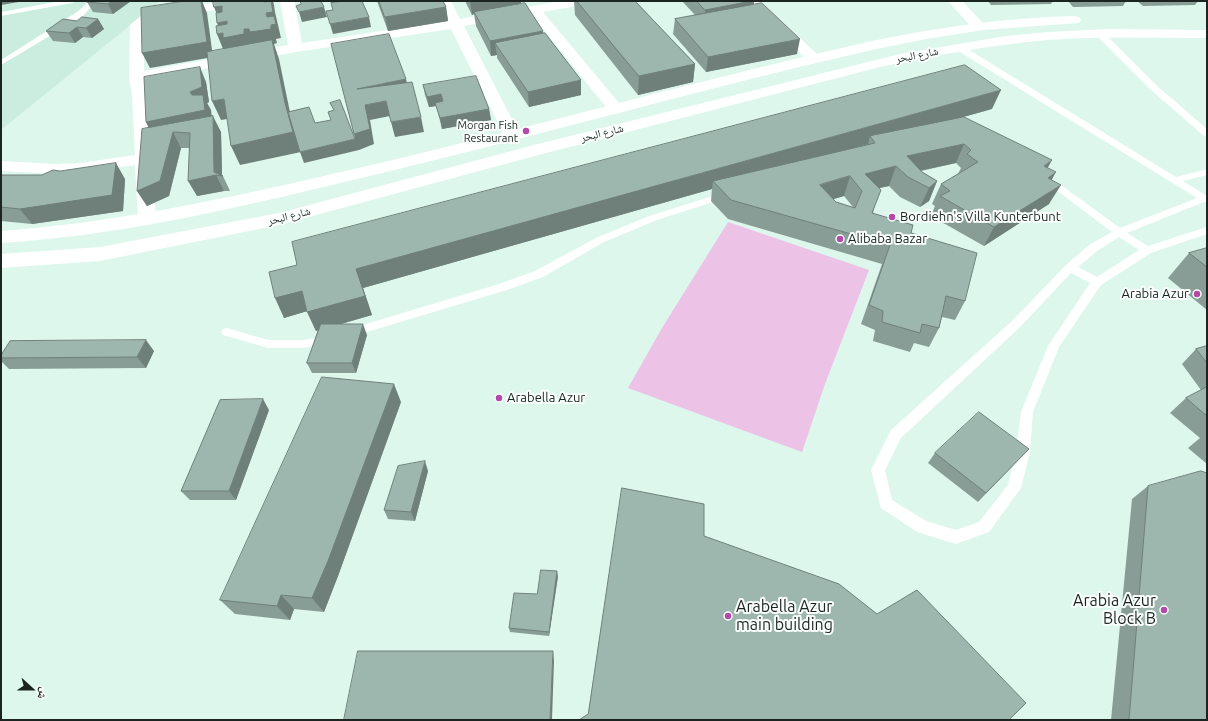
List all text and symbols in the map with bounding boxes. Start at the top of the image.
street label: شارع البحر [894,44,940,66]
place label: Morgan Fish Restaurant [458,118,518,144]
street label: شارع البحر [579,121,625,145]
marker: Morgan Fish Restaurant [521,126,531,136]
street label: شارع البحر [266,204,312,228]
place label: Bordiehn's Villa Kunterbunt [900,209,1061,225]
marker: Bordiehn's Villa Kunterbunt [887,212,897,222]
place label: Alibaba Bazar [848,231,927,247]
marker: Alibaba Bazar [835,234,845,244]
place label: Arabia Azur [1122,286,1189,302]
marker: Arabia Azur [1192,289,1202,299]
place label: Arabella Azur [507,390,585,406]
marker: Arabella Azur [494,393,504,403]
place label: Arabia Azur Block B [1073,591,1156,629]
place label: Arabella Azur main building [736,597,833,635]
marker: Arabia Azur Block B [1159,605,1169,615]
marker: Arabella Azur main building [723,611,733,621]
north arrow [12,669,52,709]
text: ش [36,686,51,701]

